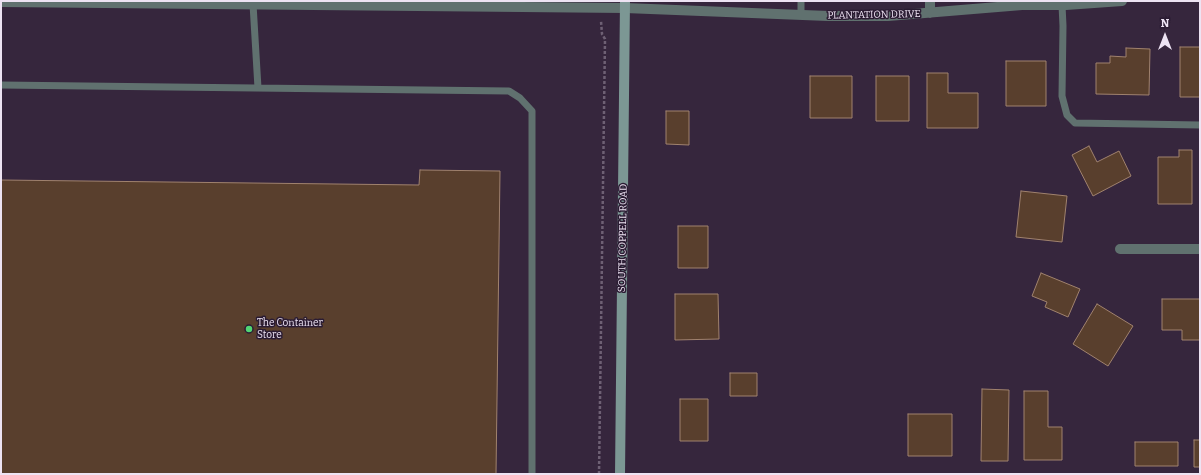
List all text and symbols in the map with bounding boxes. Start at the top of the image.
street label: PLANTATION DRIVE [827,8,921,22]
north arrow [1145,16,1185,56]
text: N [1161,17,1169,30]
street label: SOUTH COPPELL ROAD [616,184,630,292]
place label: The Container Store [257,317,323,340]
marker: The Container Store [244,324,254,334]

